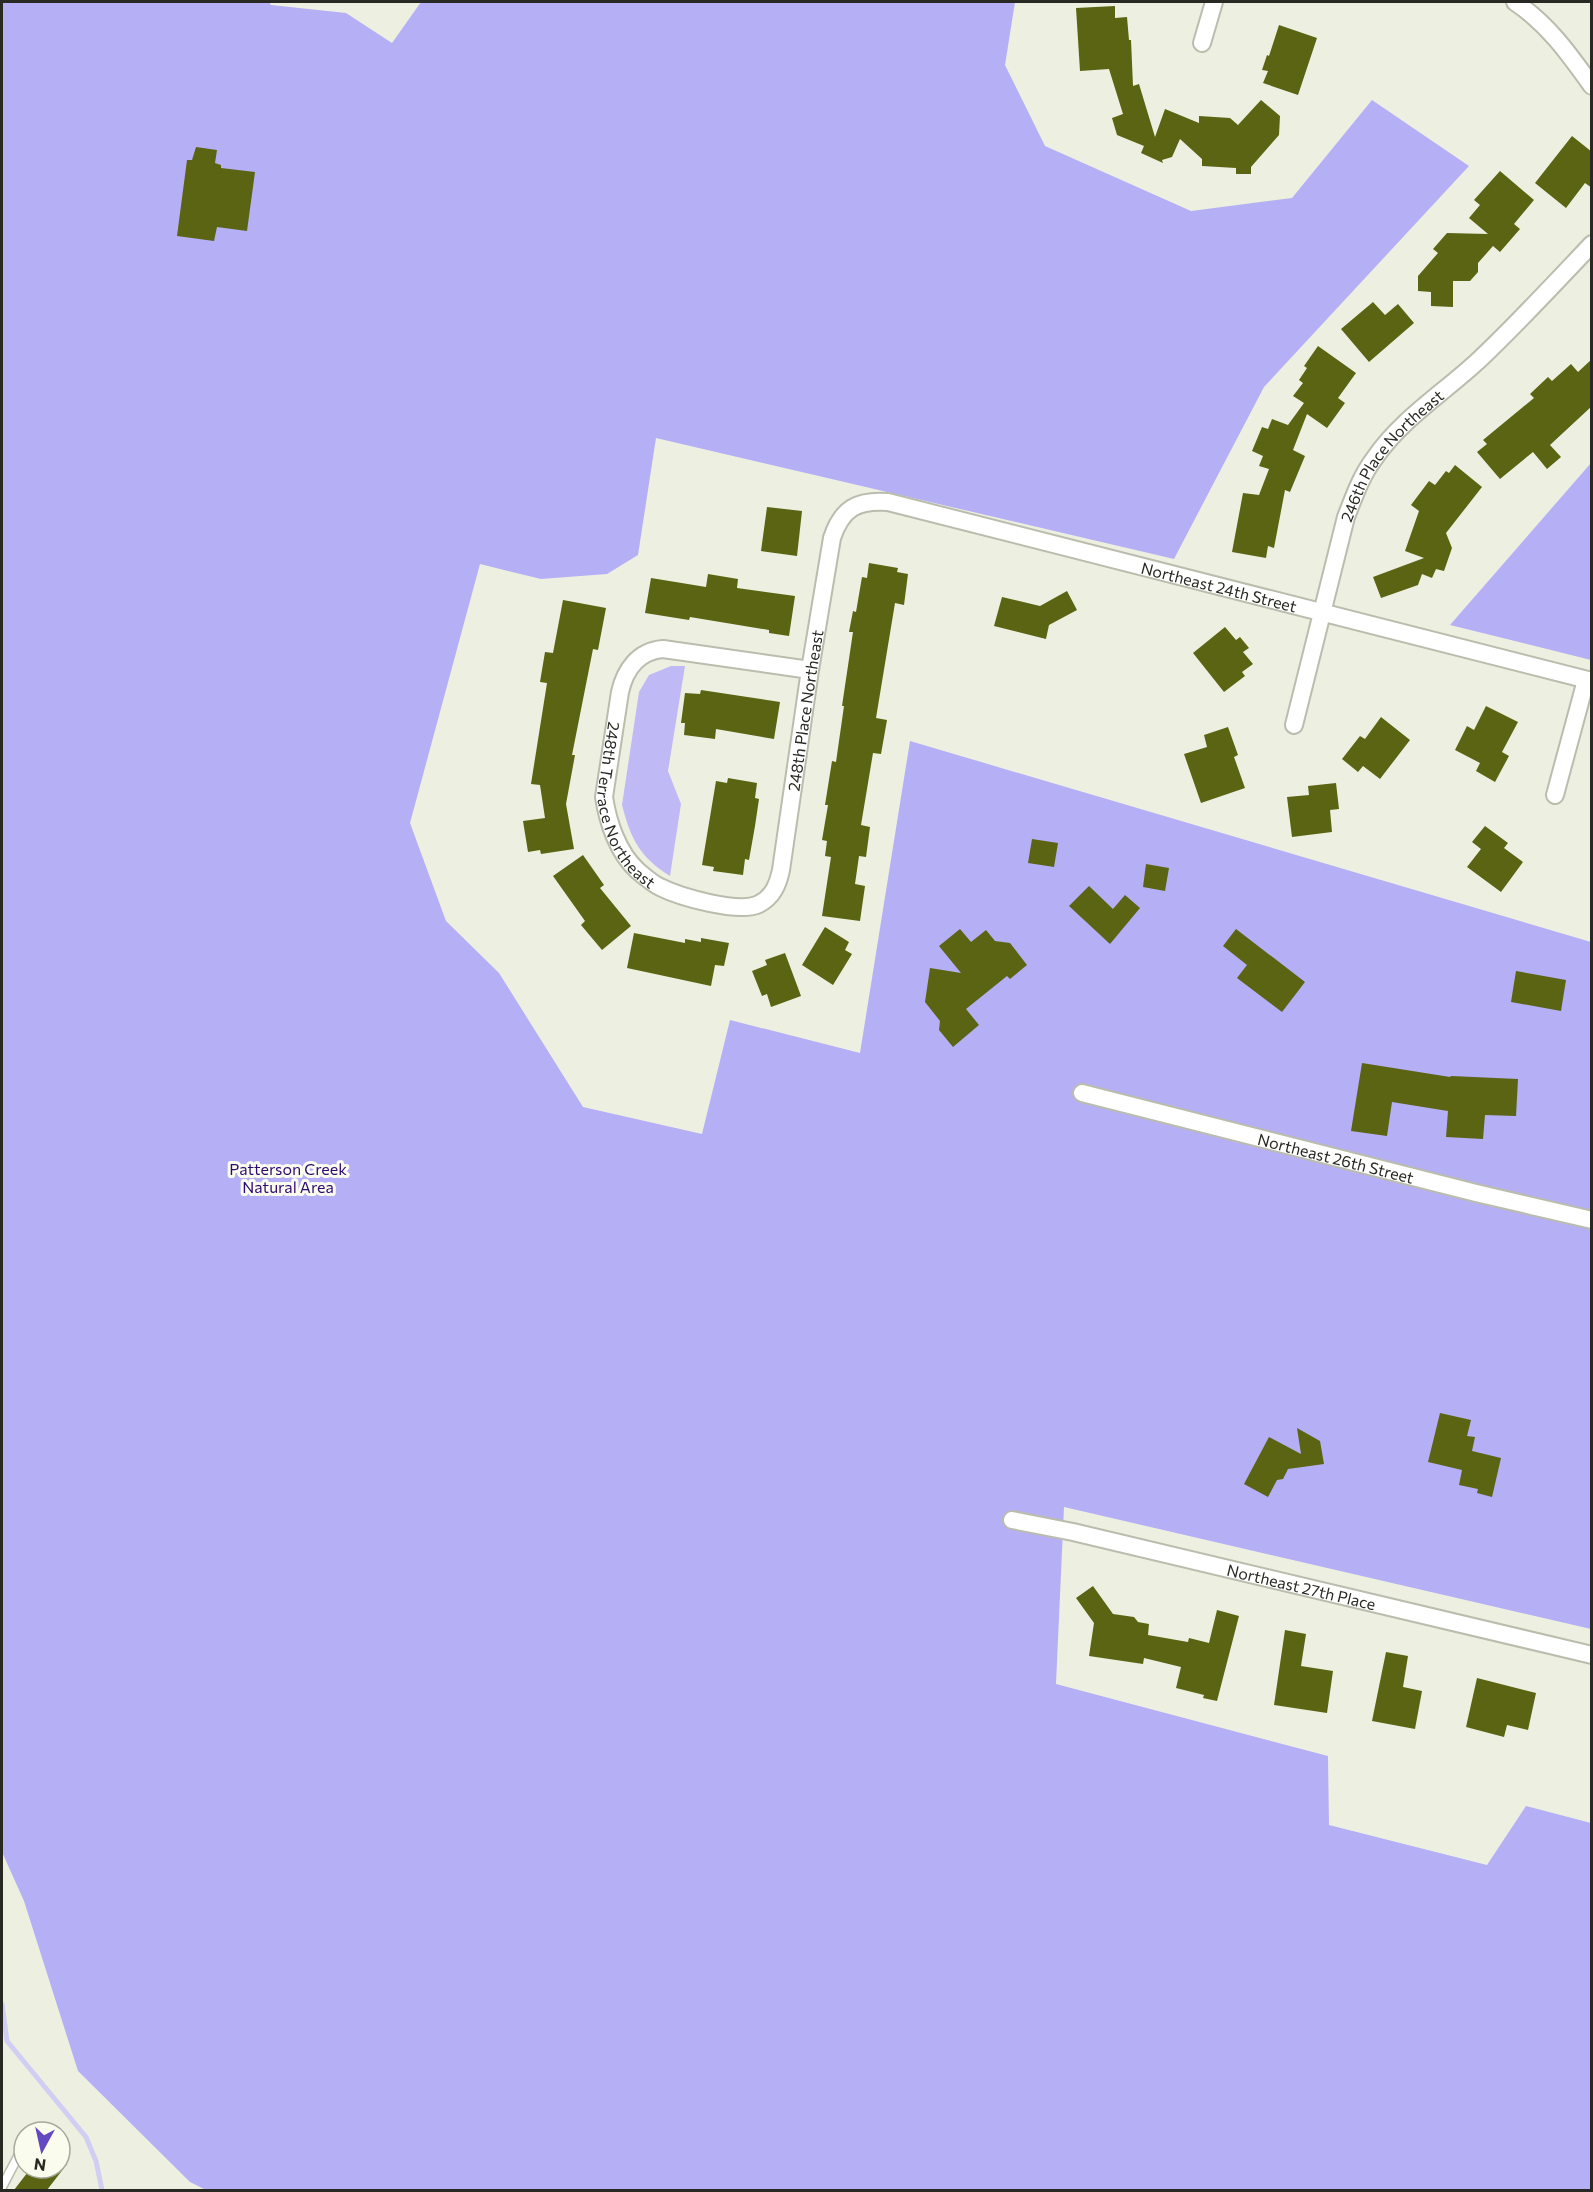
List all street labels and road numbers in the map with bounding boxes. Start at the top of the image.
street label: 246th Place Northeast [1336,385,1447,524]
street label: Northeast 24th Street [1139,557,1299,615]
street label: 248th Place Northeast [783,628,826,792]
street label: 248th Terrace Northeast [594,721,660,892]
street label: Northeast 26th Street [1256,1129,1416,1186]
street label: Northeast 27th Place [1225,1559,1378,1613]

